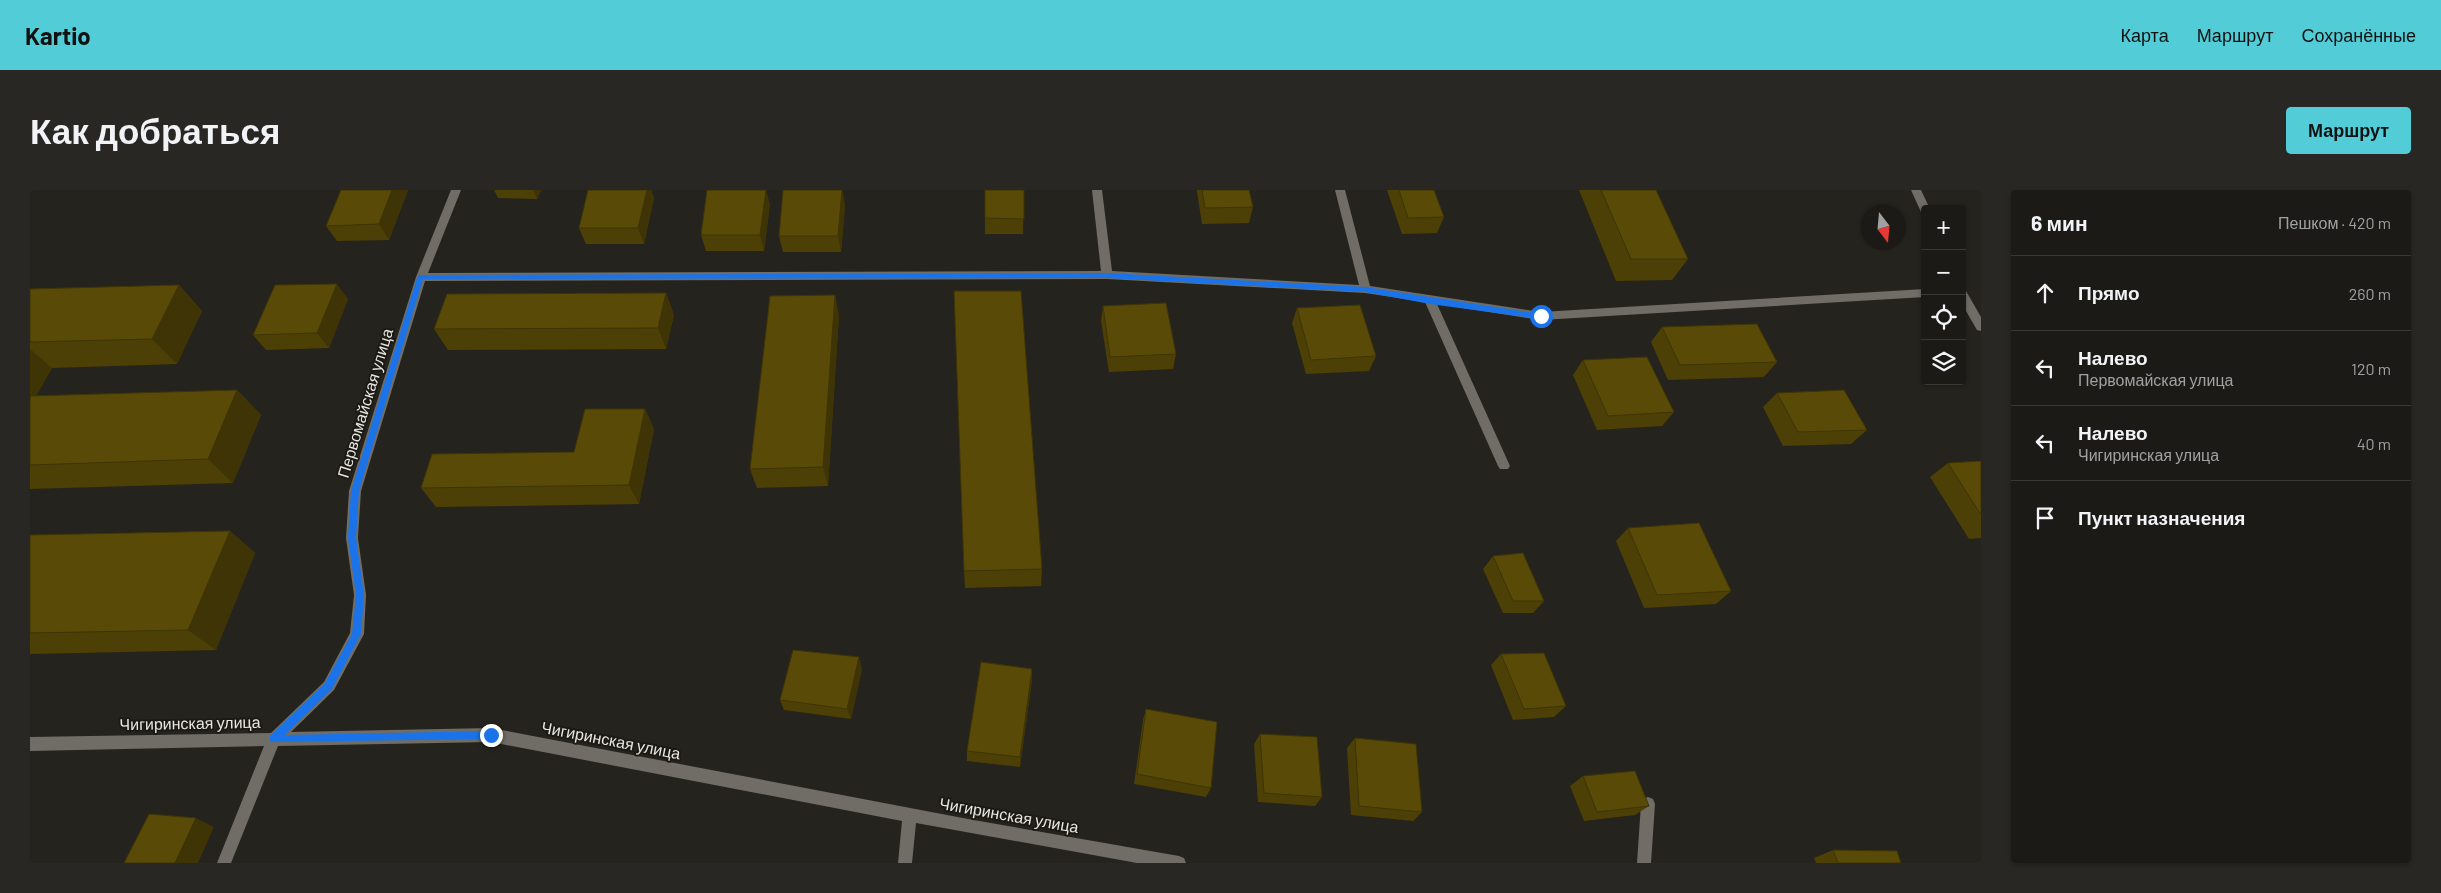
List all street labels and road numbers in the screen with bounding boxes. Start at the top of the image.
street label: Первомайская улица [333,326,396,480]
street label: Чигиринская улица [119,712,261,733]
street label: Чигиринская улица [540,717,682,762]
street label: Чигиринская улица [938,793,1080,836]

